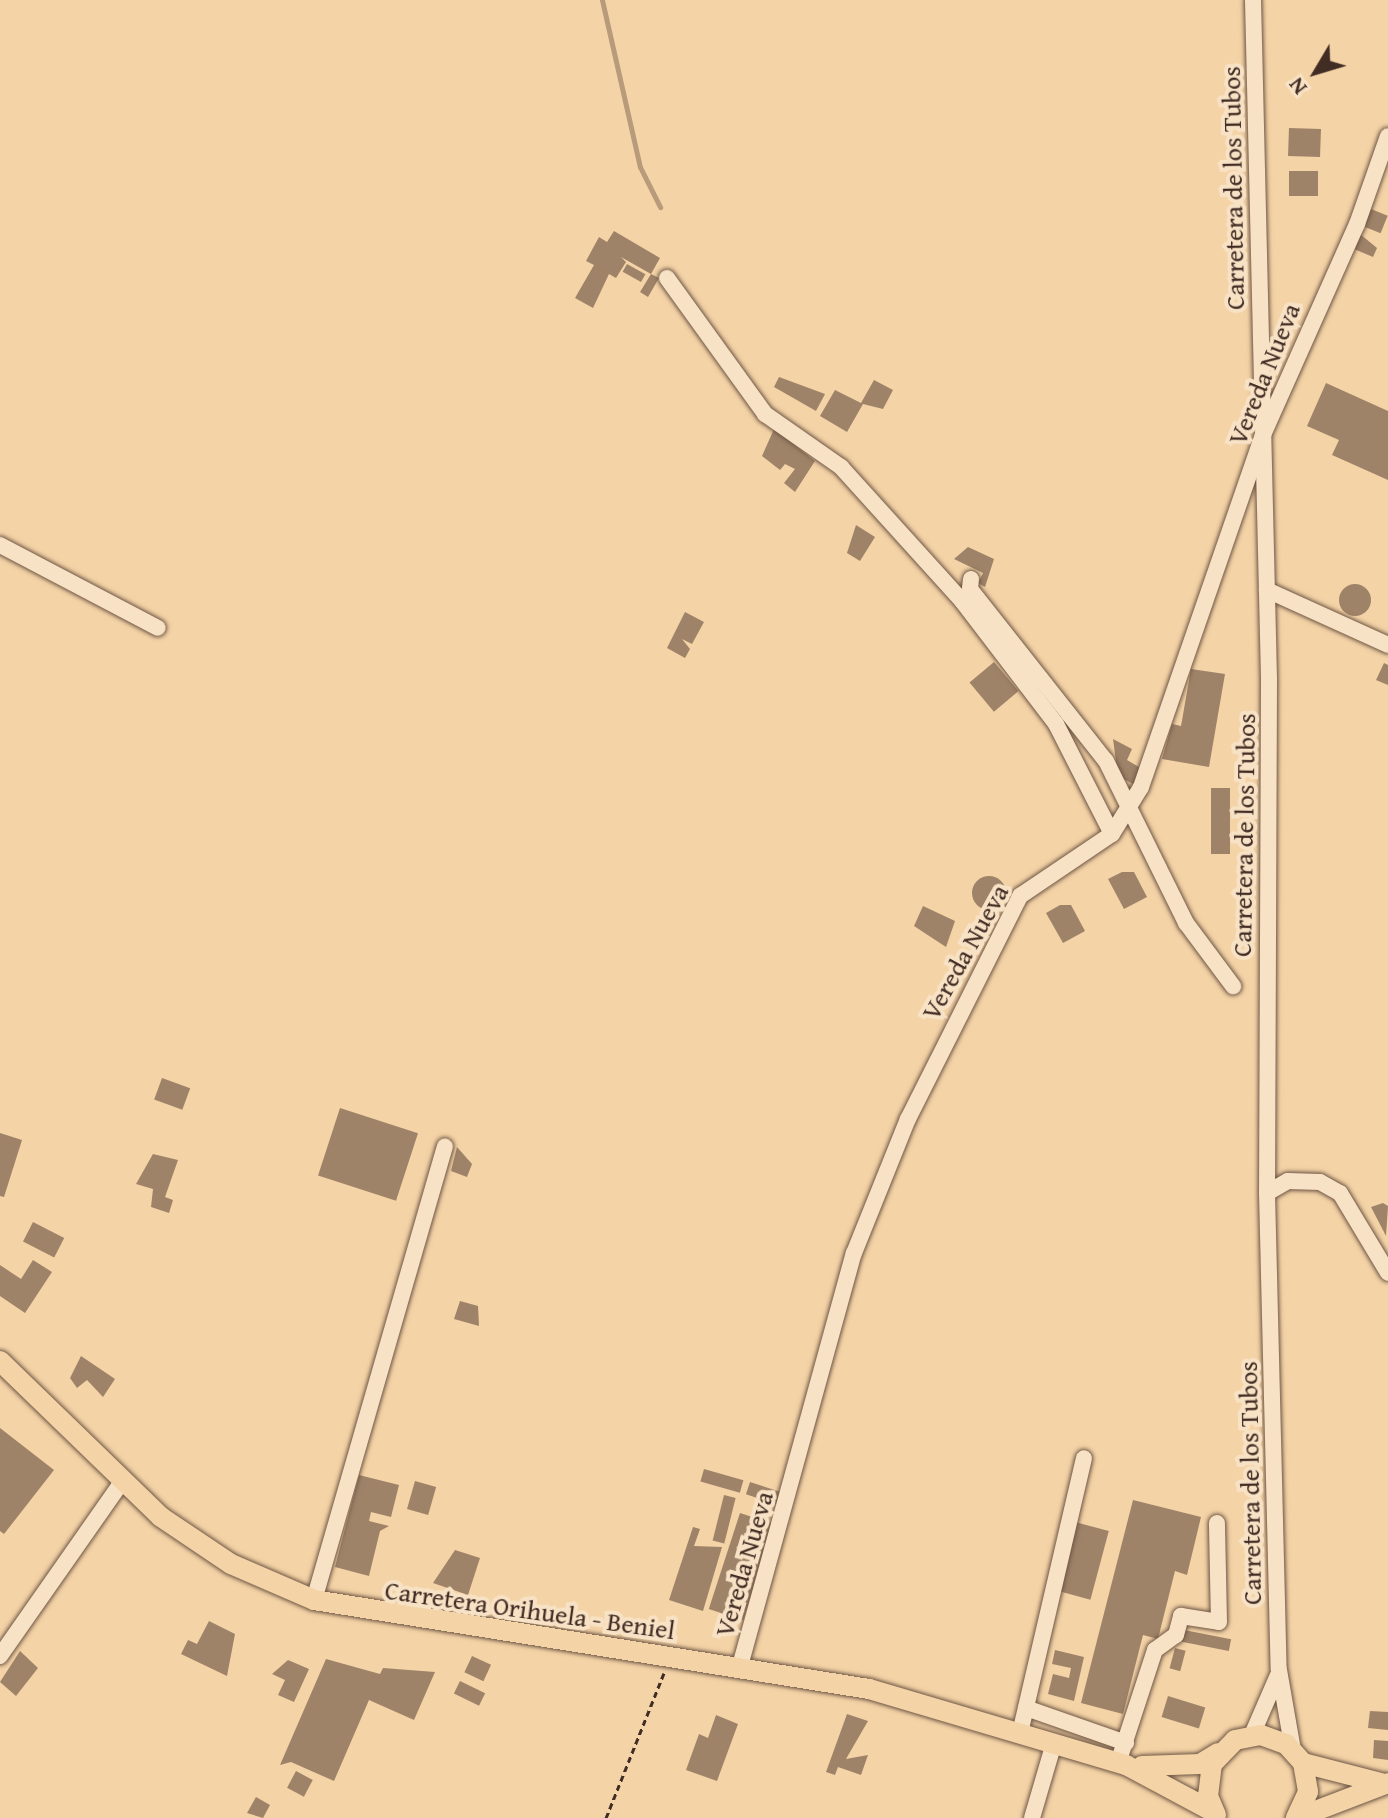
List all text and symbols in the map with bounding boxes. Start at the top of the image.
north arrow [1276,32,1356,112]
street label: Carretera de los Tubos [1215,66,1251,310]
text: N [1280,71,1314,102]
street label: Vereda Nueva [1221,299,1307,449]
street label: Carretera de los Tubos [1226,713,1262,957]
street label: Vereda Nueva [915,879,1015,1025]
street label: Carretera de los Tubos [1232,1361,1268,1605]
street label: Vereda Nueva [708,1488,780,1640]
street label: Carretera Orihuela - Beniel [383,1574,677,1646]

